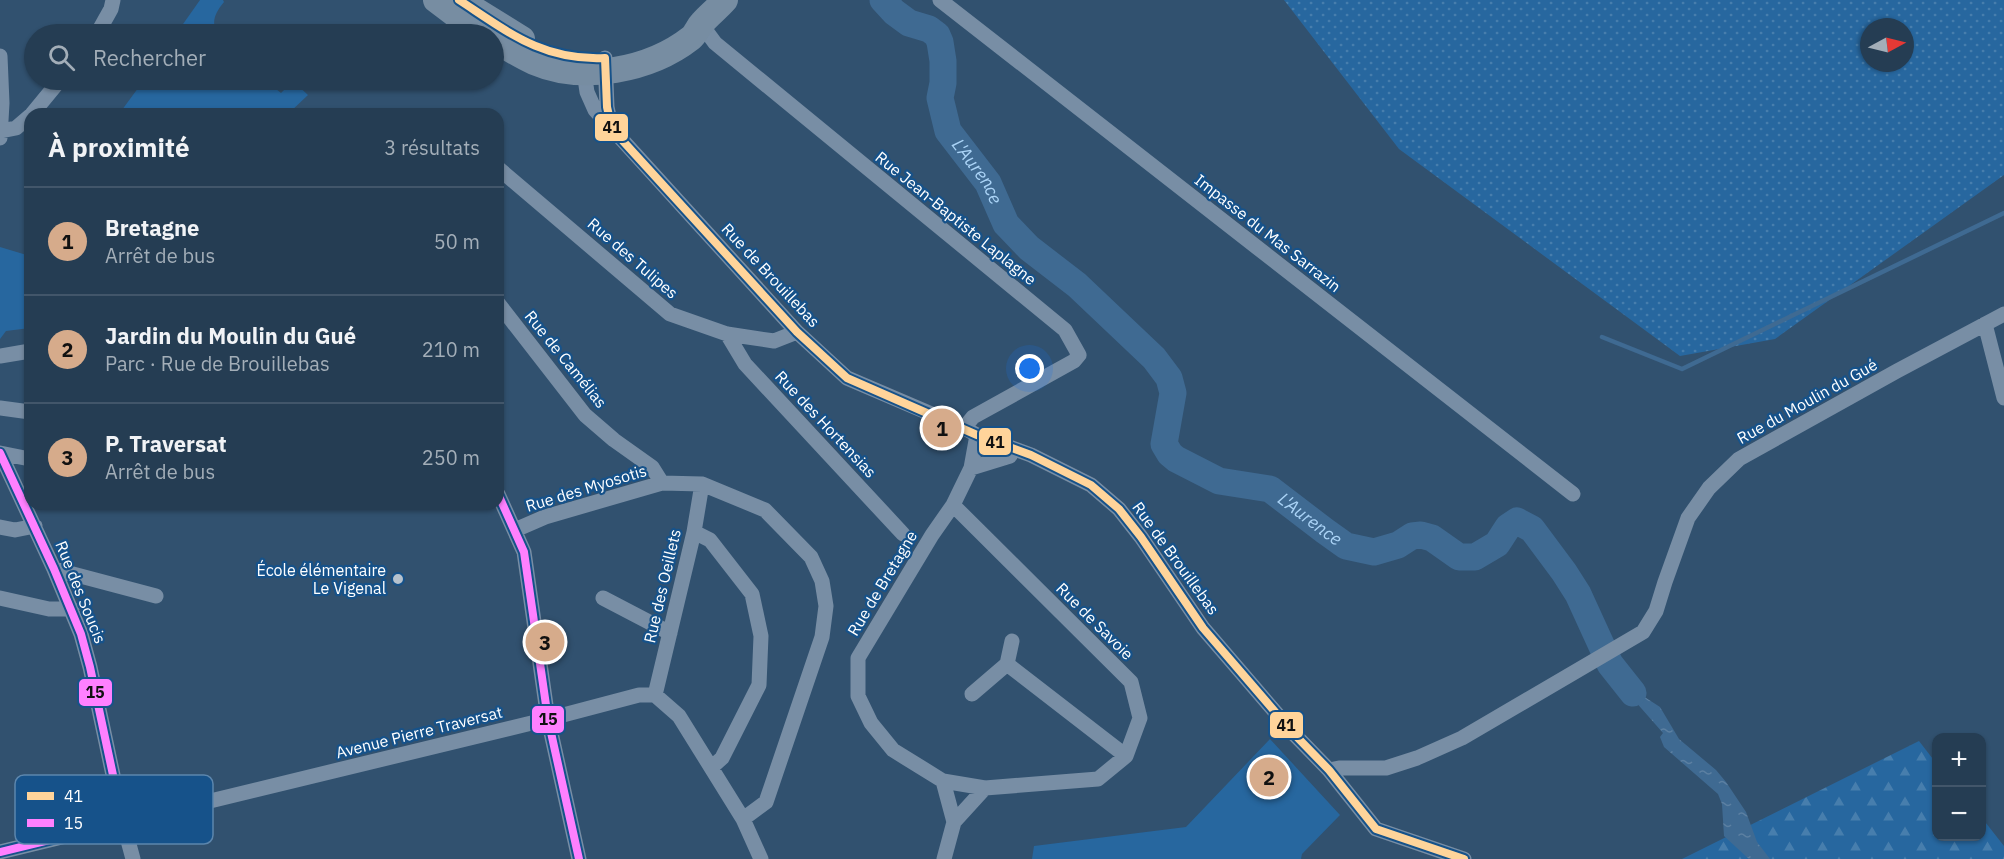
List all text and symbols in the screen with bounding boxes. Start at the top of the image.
north arrow [1860,18,1914,72]
search box [24,24,504,90]
icon: search [45,41,78,74]
text: Rechercher [93,43,206,72]
line badge: 41 [594,113,629,142]
text: 41 [602,117,622,137]
text: À proximité [48,130,190,164]
text: 3 résultats [384,134,480,161]
water label: L'Aurence [947,134,1008,207]
street label: Rue Jean-Baptiste Laplagne [871,147,1041,289]
street label: Impasse du Mas Sarrazin [1191,170,1345,296]
text: Bretagne [105,213,199,242]
street label: Rue des Tulipes [584,213,682,303]
street label: Rue de Brouillebas [718,219,824,331]
text: 1 [62,228,74,255]
text: 50 m [434,228,480,255]
text: Arrêt de bus [105,242,215,269]
street label: Rue de Camélias [521,306,611,412]
text: Jardin du Moulin du Gué [105,321,356,350]
text: 2 [62,336,74,363]
text: 210 m [422,336,480,363]
text: Parc · Rue de Brouillebas [105,350,330,377]
your location [1015,354,1044,383]
street label: Rue du Moulin du Gué [1733,354,1881,448]
street label: Rue des Hortensias [771,366,881,482]
pin: 1 [922,406,962,450]
line badge: 41 [978,427,1012,456]
text: P. Traversat [105,429,227,458]
text: 41 [985,432,1005,452]
text: 3 [62,444,74,471]
text: 250 m [422,444,480,471]
text: Arrêt de bus [105,458,215,485]
street label: Rue des Myosotis [523,460,649,516]
water label: L'Aurence [1274,487,1347,551]
street label: Rue de Brouillebas [1128,497,1224,619]
street label: Rue des Oeillets [639,527,685,645]
street label: Rue de Bretagne [843,527,921,639]
street label: Rue des Soucis [51,538,111,646]
place label: École élémentaire Le Vigenal [257,559,386,598]
marker: École élémentaire Le Vigenal [391,572,405,586]
street label: Rue de Savoie [1052,578,1138,664]
pin: 3 [526,620,564,664]
line badge: 15 [78,678,113,707]
text: 15 [85,682,105,702]
street label: Avenue Pierre Traversat [334,702,504,762]
line badge: 15 [531,705,565,734]
text: 15 [538,709,558,729]
line badge: 41 [1269,711,1304,739]
text: 41 [1276,715,1296,735]
map controls [1932,733,1986,841]
button: + [1932,733,1986,787]
pin: 2 [1250,754,1288,800]
legend [15,775,213,844]
text: 41 [64,786,83,806]
button: − [1932,787,1986,841]
text: 15 [64,813,83,833]

